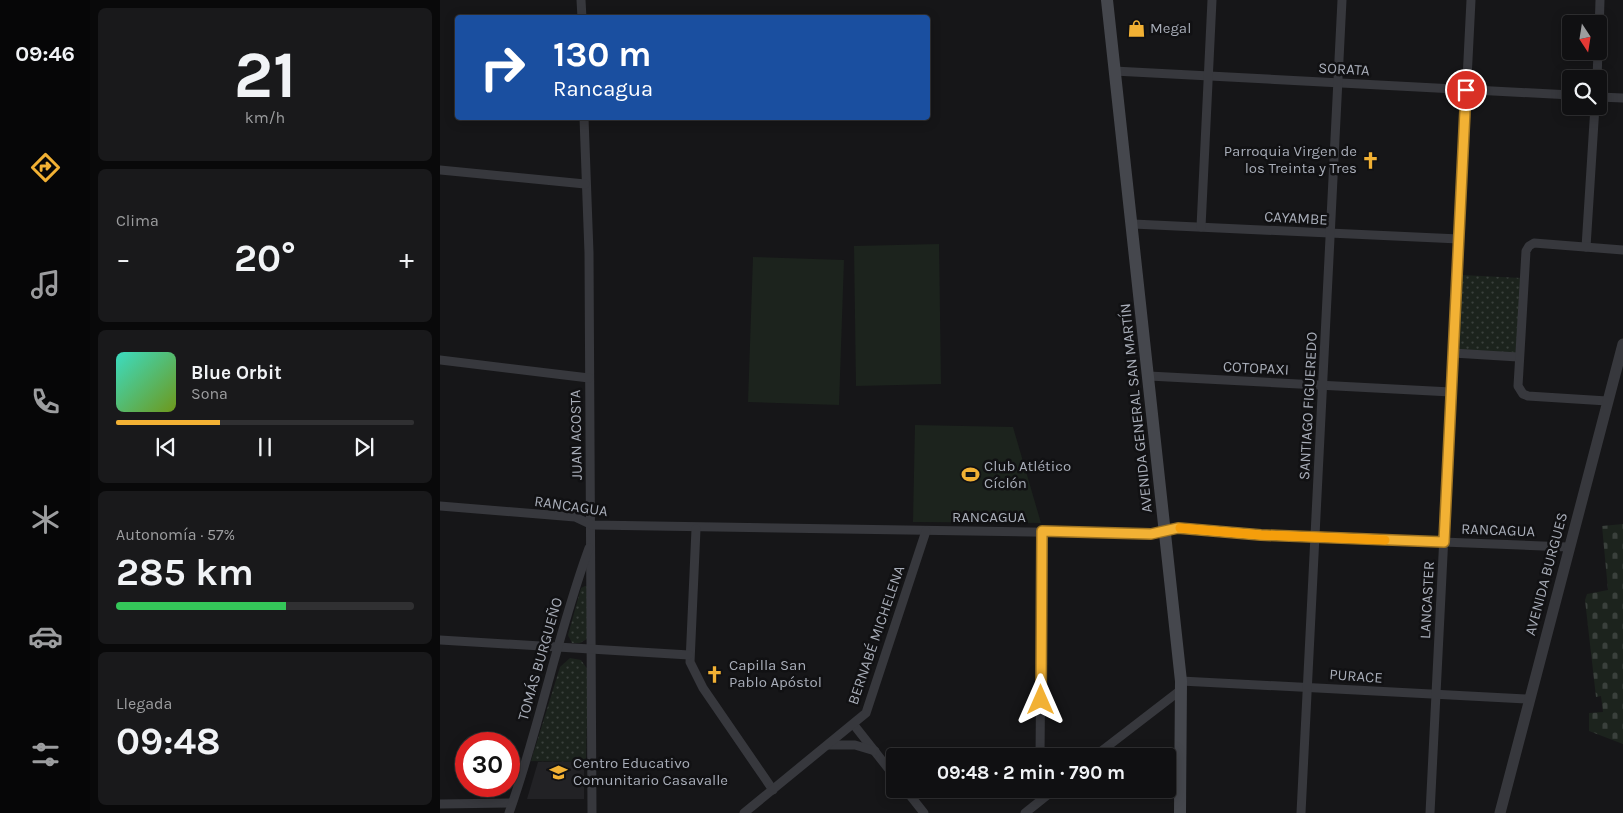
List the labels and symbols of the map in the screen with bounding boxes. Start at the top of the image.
north arrow [1562,15,1608,60]
shop icon: Megal [1126,18,1146,38]
place label: Megal [1150,19,1191,37]
street label: SORATA [1318,59,1371,79]
pin [1445,69,1487,111]
place label: Parroquia Virgen de los Treinta y Tres [1224,142,1357,177]
church icon: Parroquia Virgen de los Treinta y Tres [1361,150,1381,170]
street label: CAYAMBE [1264,207,1328,229]
street label: AVENIDA GENERAL SAN MARTÍN [1116,302,1156,514]
street label: SANTIAGO FIGUEREDO [1295,331,1321,481]
street label: COTOPAXI [1222,357,1290,379]
street label: JUAN ACOSTA [566,389,586,480]
place label: Club Atlético Cíclón [984,457,1071,492]
sports icon: Club Atlético Cíclón [960,465,980,485]
street label: RANCAGUA [533,492,609,520]
street label: RANCAGUA [952,508,1026,526]
street label: AVENIDA BURGUES [1521,510,1571,638]
street label: RANCAGUA [1461,520,1536,540]
street label: LANCASTER [1416,561,1438,639]
street label: BERNABÉ MICHELENA [844,563,908,707]
street label: TOMÁS BURGUEÑO [514,595,566,723]
place label: Capilla San Pablo Apóstol [729,656,822,691]
church icon: Capilla San Pablo Apóstol [705,664,725,684]
street label: PURACE [1329,665,1383,687]
position arrow [1014,673,1066,725]
speed limit sign: 30 [455,732,520,797]
place label: Centro Educativo Comunitario Casavalle [573,754,728,789]
school or university icon: Centro Educativo Comunitario Casavalle [549,762,569,782]

